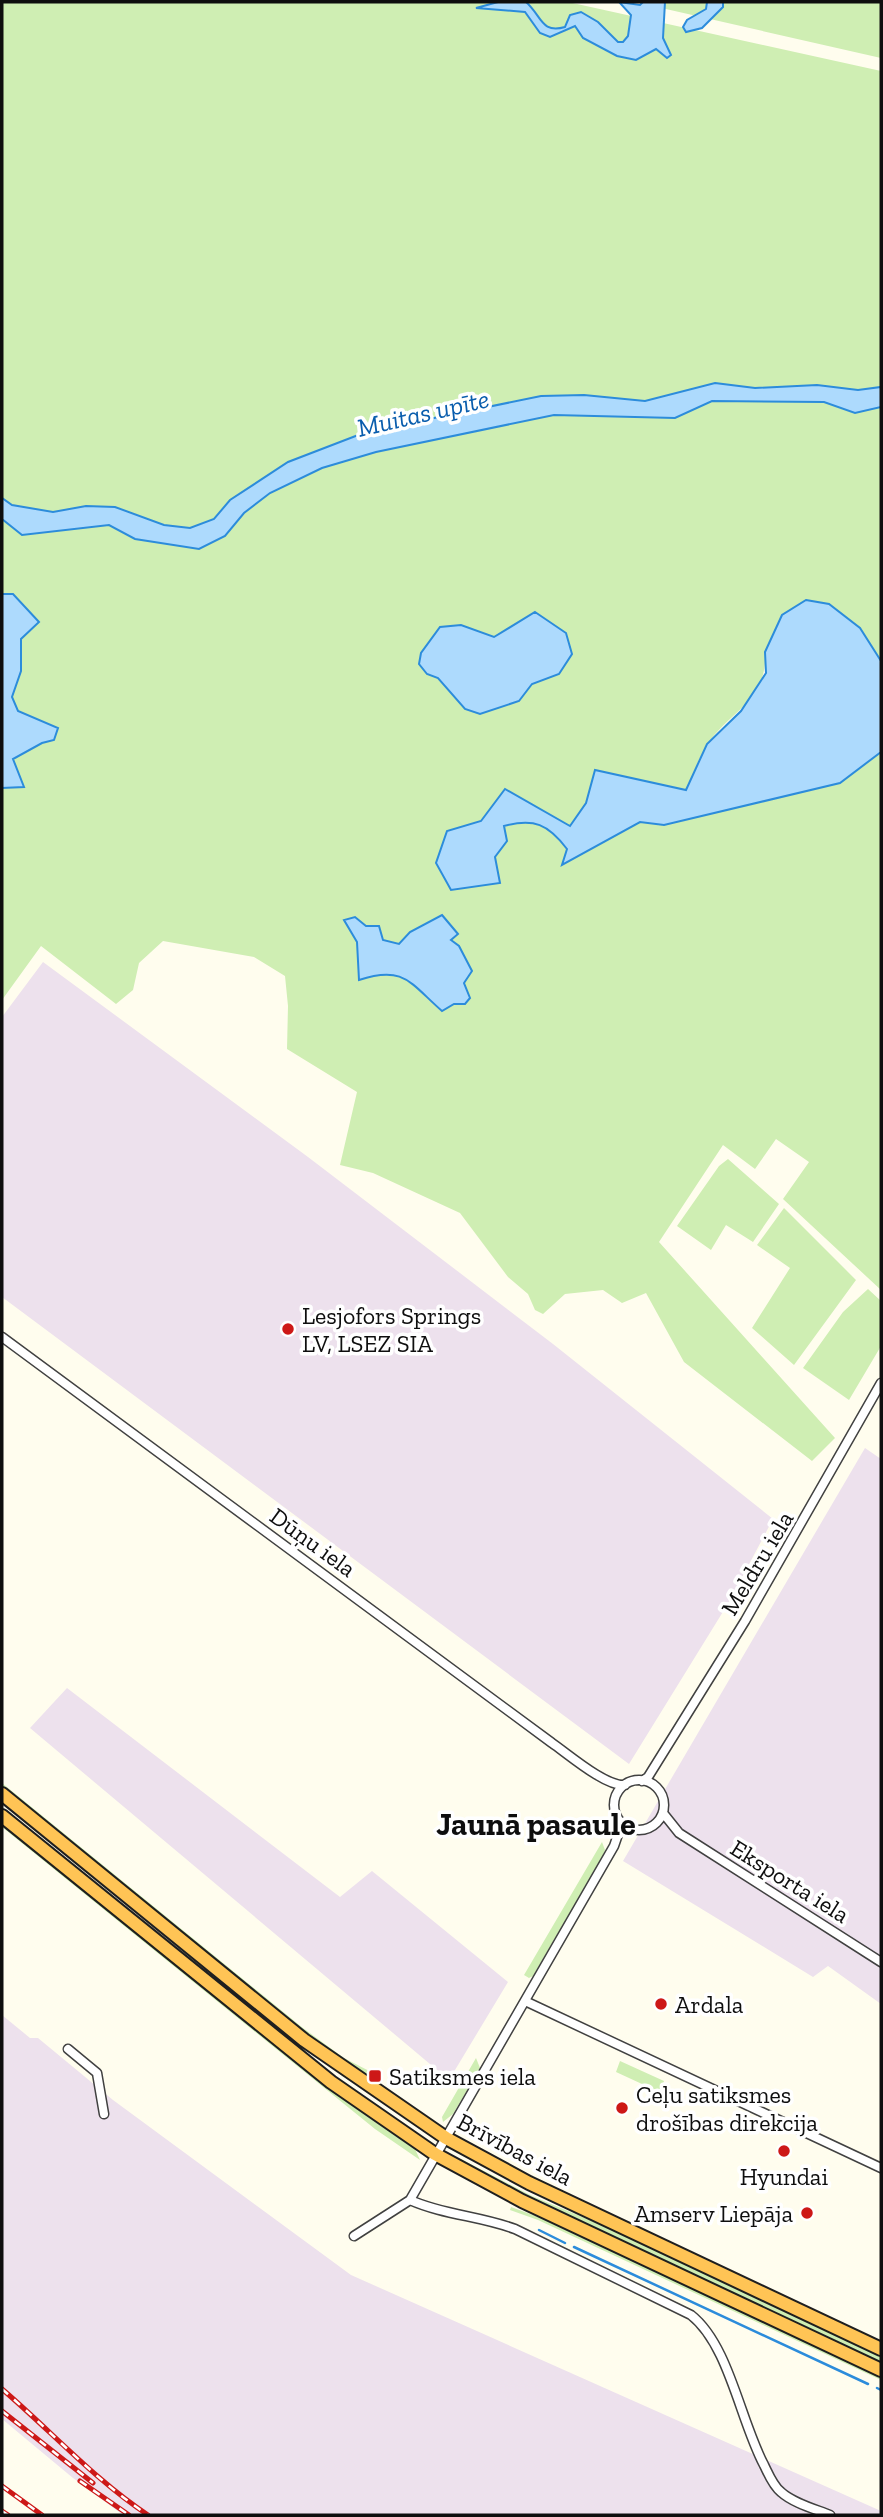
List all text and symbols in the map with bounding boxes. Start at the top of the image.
water label: Muitas upīte [354,382,492,444]
place label: Lesjofors Springs LV, LSEZ SIA [302,1301,481,1358]
marker: Lesjofors Springs LV, LSEZ SIA [280,1321,296,1337]
street label: Dūņu iela [264,1501,362,1583]
street label: Meldru iela [715,1505,800,1620]
district label: Jaunā pasaule [436,1805,636,1843]
street label: Eksporta iela [725,1833,855,1929]
place label: Ardala [675,1990,744,2019]
marker: Ardala [653,1996,669,2012]
place label: Satiksmes iela [389,2062,536,2091]
marker: Satiksmes iela [367,2068,383,2084]
place label: Ceļu satiksmes drošības direkcija [636,2080,818,2137]
marker: Ceļu satiksmes drošības direkcija [614,2100,630,2116]
street label: Brīvības iela [452,2107,578,2192]
marker: Hyundai [776,2143,792,2159]
place label: Hyundai [740,2162,828,2191]
place label: Amserv Liepāja [634,2199,793,2228]
marker: Amserv Liepāja [799,2205,815,2221]

